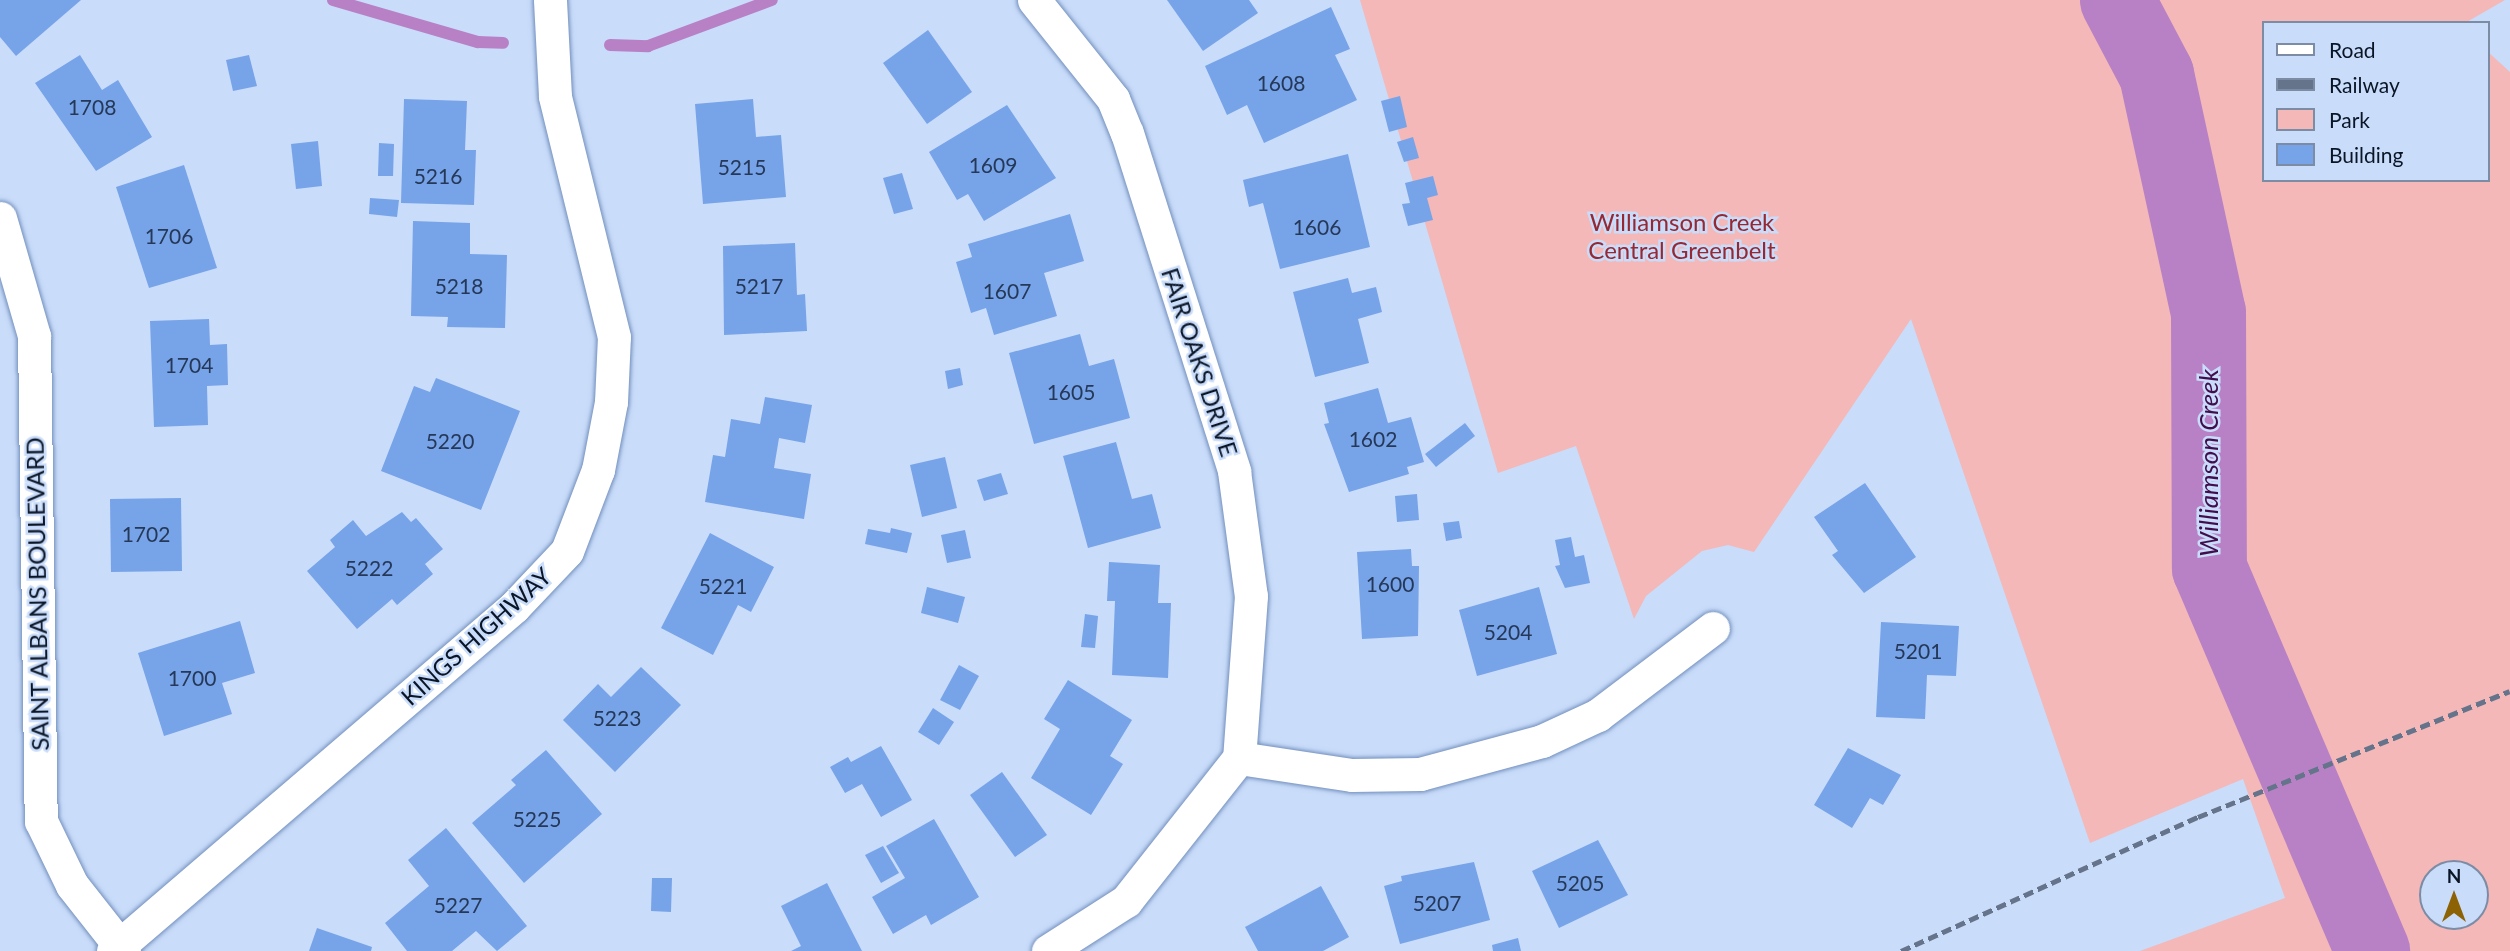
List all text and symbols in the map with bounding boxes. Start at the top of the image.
legend [2262,21,2489,182]
text: Road [2329,37,2376,62]
house number: 1608 [1257,70,1305,96]
text: Railway [2329,72,2400,97]
house number: 1708 [68,94,116,120]
text: Park [2329,107,2370,132]
text: Building [2329,142,2404,167]
house number: 1609 [969,152,1017,178]
house number: 5215 [718,154,766,180]
house number: 5216 [414,163,462,189]
park label: Williamson Creek Central Greenbelt [1588,208,1776,264]
house number: 1606 [1293,214,1341,240]
house number: 1706 [145,223,193,249]
street label: FAIR OAKS DRIVE [1156,264,1244,460]
house number: 5218 [435,273,483,299]
house number: 5217 [735,273,783,299]
house number: 1607 [983,278,1031,304]
house number: 1704 [165,352,213,378]
water label: Williamson Creek [2193,369,2225,557]
house number: 1605 [1047,379,1095,405]
house number: 1602 [1349,426,1397,452]
house number: 5220 [426,428,474,454]
street label: SAINT ALBANS BOULEVARD [20,436,54,752]
house number: 1702 [122,521,170,547]
house number: 5222 [345,555,393,581]
street label: KINGS HIGHWAY [395,561,557,711]
house number: 1600 [1366,571,1414,597]
house number: 5221 [699,573,747,599]
house number: 5204 [1484,619,1532,645]
house number: 5201 [1894,638,1942,664]
house number: 1700 [168,665,216,691]
house number: 5223 [593,705,641,731]
house number: 5225 [513,806,561,832]
north arrow [2419,860,2489,930]
text: N [2447,864,2461,887]
house number: 5205 [1556,870,1604,896]
house number: 5207 [1413,890,1461,916]
house number: 5227 [434,892,482,918]

